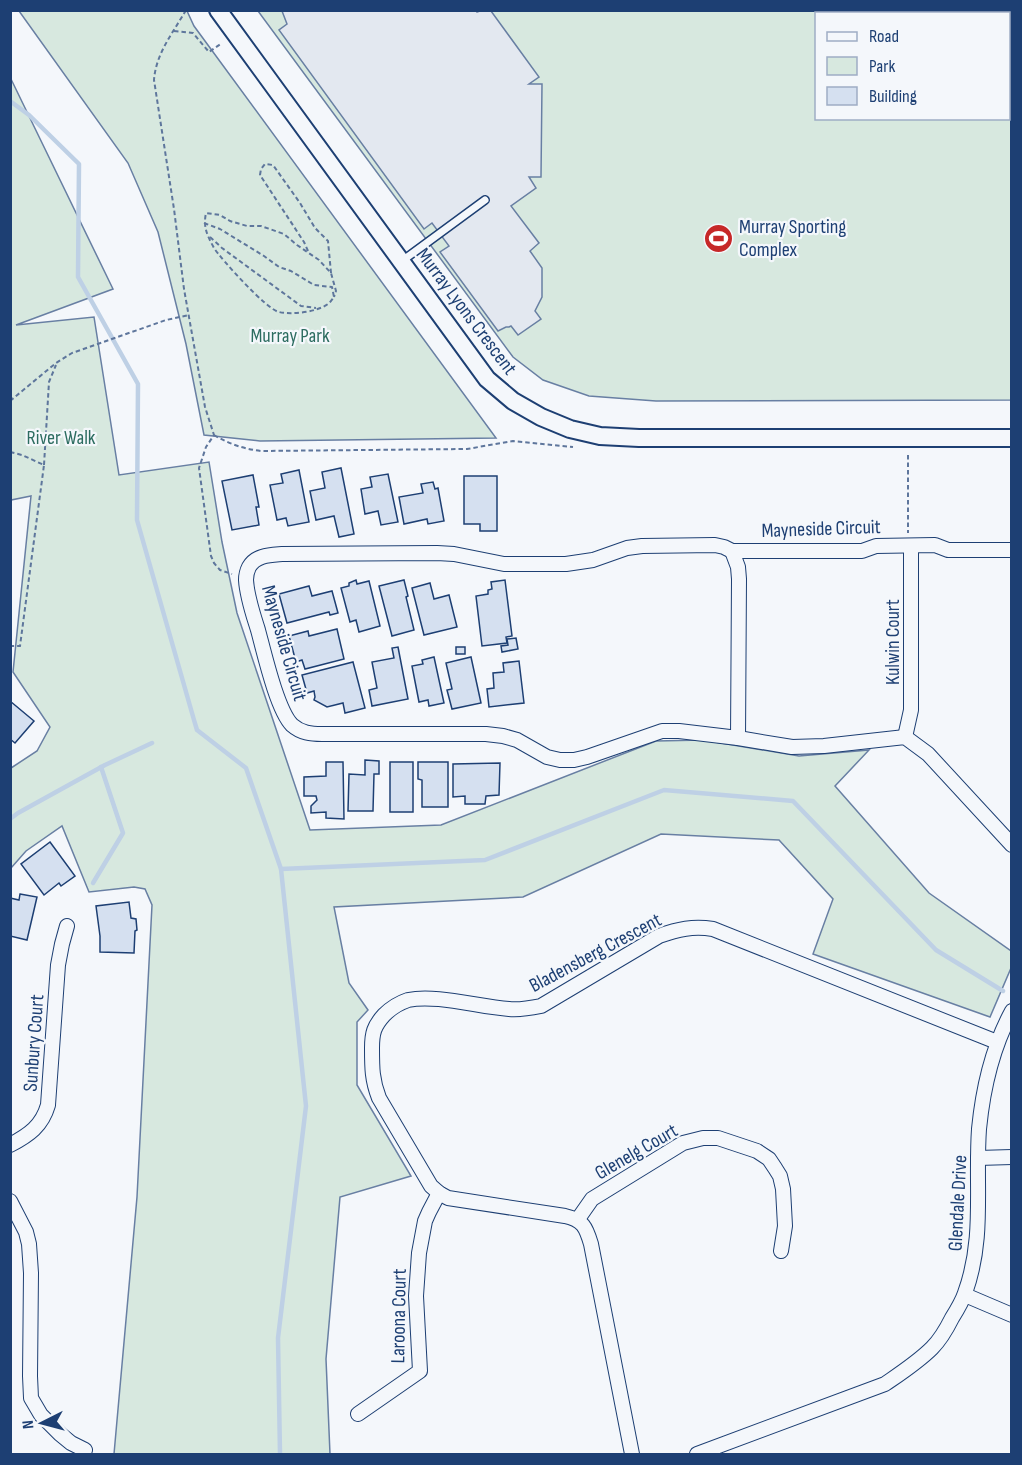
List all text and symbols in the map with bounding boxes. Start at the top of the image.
legend [815,12,1010,120]
text: Road [869,26,899,47]
text: Park [869,56,895,77]
text: Building [869,86,917,107]
place label: Murray Sporting Complex [739,215,846,262]
sports icon: Murray Sporting Complex [702,222,734,254]
street label: Murray Lyons Crescent [411,243,522,380]
park label: Murray Park [250,324,330,348]
park label: River Walk [26,426,96,450]
street label: Mayneside Circuit [761,515,881,543]
street label: Mayneside Circuit [256,583,312,704]
street label: Kulwin Court [881,599,905,685]
street label: Bladensberg Crescent [525,908,666,998]
street label: Sunbury Court [19,994,49,1092]
street label: Glenelg Court [591,1119,682,1185]
street label: Glendale Drive [943,1154,973,1252]
street label: Laroona Court [386,1268,412,1364]
north arrow [12,1393,72,1453]
text: N [19,1419,38,1430]

